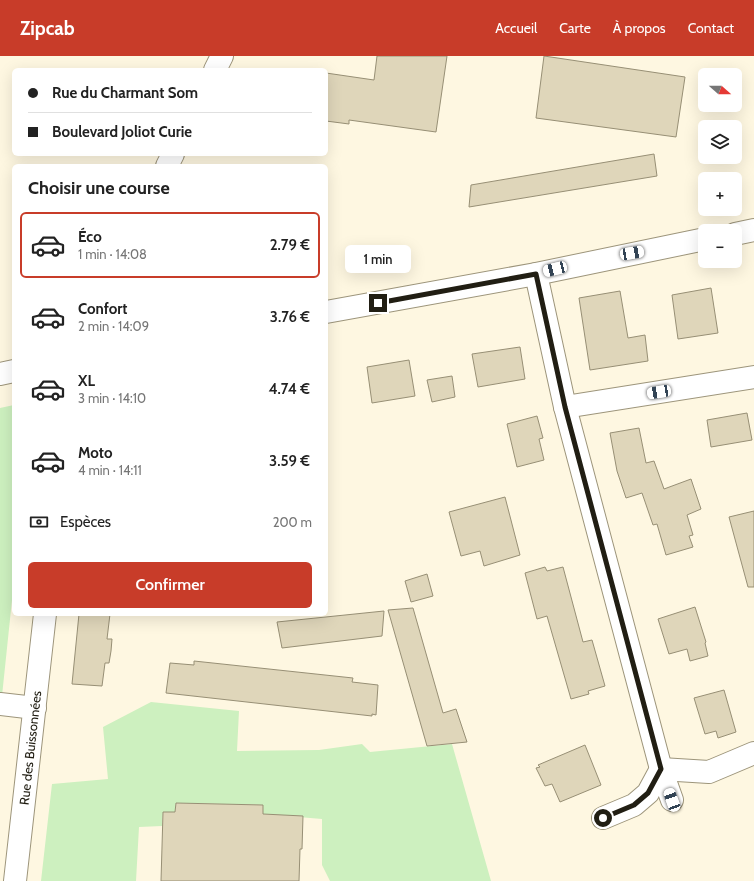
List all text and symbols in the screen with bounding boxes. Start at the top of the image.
text: Zipcab [20,17,75,40]
text: Accueil [495,19,537,37]
text: Carte [559,19,591,37]
text: À propos [613,19,666,37]
text: Contact [688,19,734,37]
north arrow [698,68,742,112]
map controls [698,68,742,268]
text: Rue du Charmant Som [52,84,198,102]
button: layers [698,120,742,164]
text: Boulevard Joliot Curie [52,123,192,141]
button: + [698,172,742,216]
text: Choisir une course [28,177,170,199]
button: − [698,224,742,268]
icon: car [30,227,66,263]
text: Éco [78,228,102,246]
text: 2.79 € [270,236,310,254]
callout: 1 min [345,245,411,273]
car [619,245,645,261]
text: 1 min · 14:08 [78,246,147,262]
text: 1 min [363,251,393,267]
car [542,260,568,278]
route end [369,294,387,312]
icon: car [30,299,66,335]
text: Confort [78,300,127,318]
text: 3.76 € [270,308,310,326]
text: 2 min · 14:09 [78,318,149,334]
icon: car [30,371,66,407]
text: XL [78,372,95,390]
text: 4.74 € [268,380,310,398]
car [646,384,672,400]
text: 3 min · 14:10 [78,390,146,406]
icon: car [30,443,66,479]
text: Moto [78,444,112,462]
text: 3.59 € [269,452,310,470]
text: 4 min · 14:11 [78,462,142,478]
icon: cash [28,511,50,533]
text: Espèces [60,513,111,531]
text: 200 m [273,514,312,530]
button: Confirmer [28,562,312,608]
street label: Rue des Buissonnées [16,689,44,806]
car [662,787,682,813]
route start [594,809,612,827]

